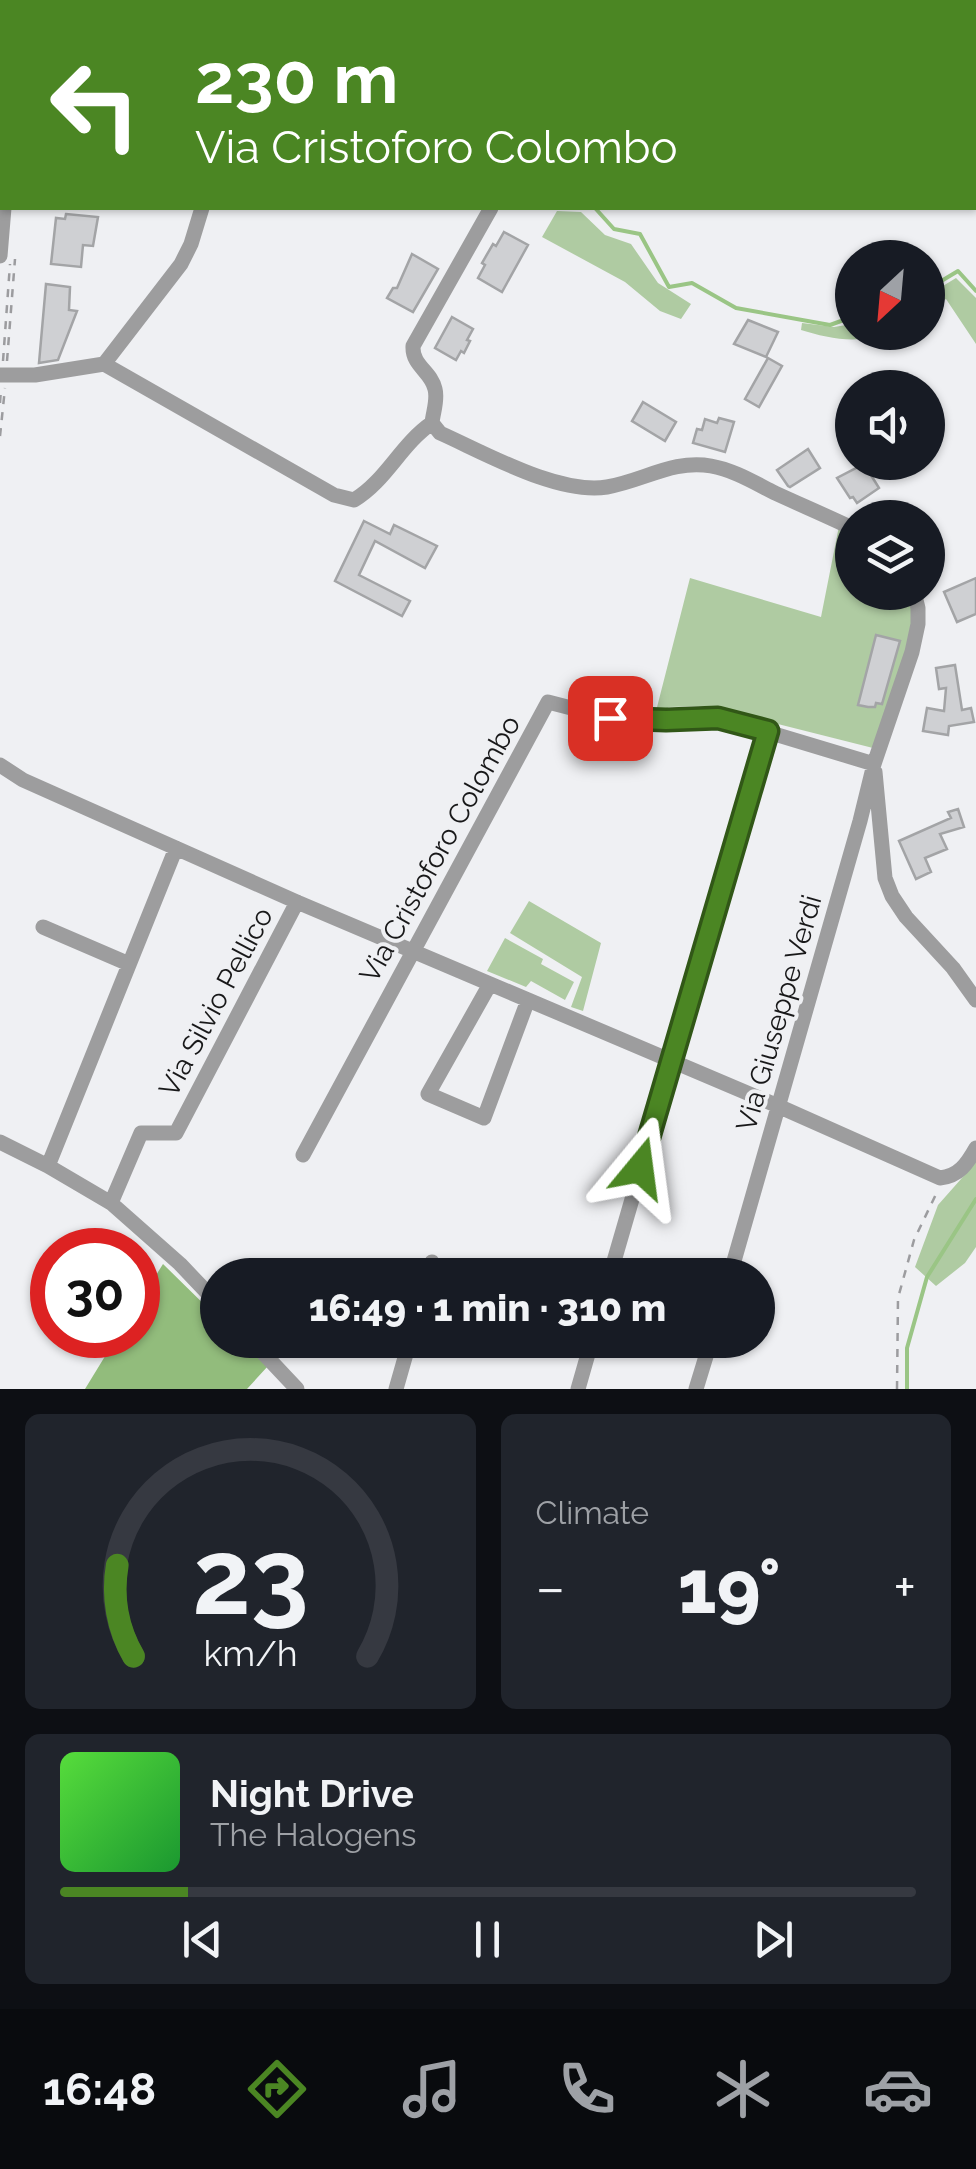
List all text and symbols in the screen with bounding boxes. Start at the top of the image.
text: 230 m [195,37,399,119]
icon: left [30,40,160,170]
text: Via Cristoforo Colombo [195,121,677,174]
north arrow [835,240,945,350]
map controls [835,240,945,610]
button: sound [835,370,945,480]
button: layers [835,500,945,610]
pin [568,676,653,761]
icon: arrive [583,691,638,746]
street label: Via Cristoforo Colombo [353,710,527,988]
street label: Via Giuseppe Verdi [730,891,828,1135]
street label: Via Silvio Pellico [152,902,280,1102]
position arrow [588,1116,692,1220]
speed limit sign: 30 [30,1228,160,1358]
text: 16:49 · 1 min · 310 m [309,1285,666,1330]
text: Climate [536,1494,649,1531]
text: 23 [192,1516,309,1638]
text: 19° [678,1542,781,1631]
text: − [536,1555,565,1620]
text: + [893,1555,916,1620]
text: km/h [203,1632,297,1674]
text: Night Drive [210,1771,414,1816]
text: The Halogens [210,1816,416,1853]
icon: previous [175,1912,230,1967]
icon: pause [460,1912,515,1967]
icon: next [746,1912,801,1967]
icon: directions [242,2054,312,2124]
icon: music [397,2054,467,2124]
icon: phone [552,2054,622,2124]
icon: climate [708,2054,778,2124]
icon: car [863,2054,933,2124]
text: 16:48 [43,2063,156,2116]

